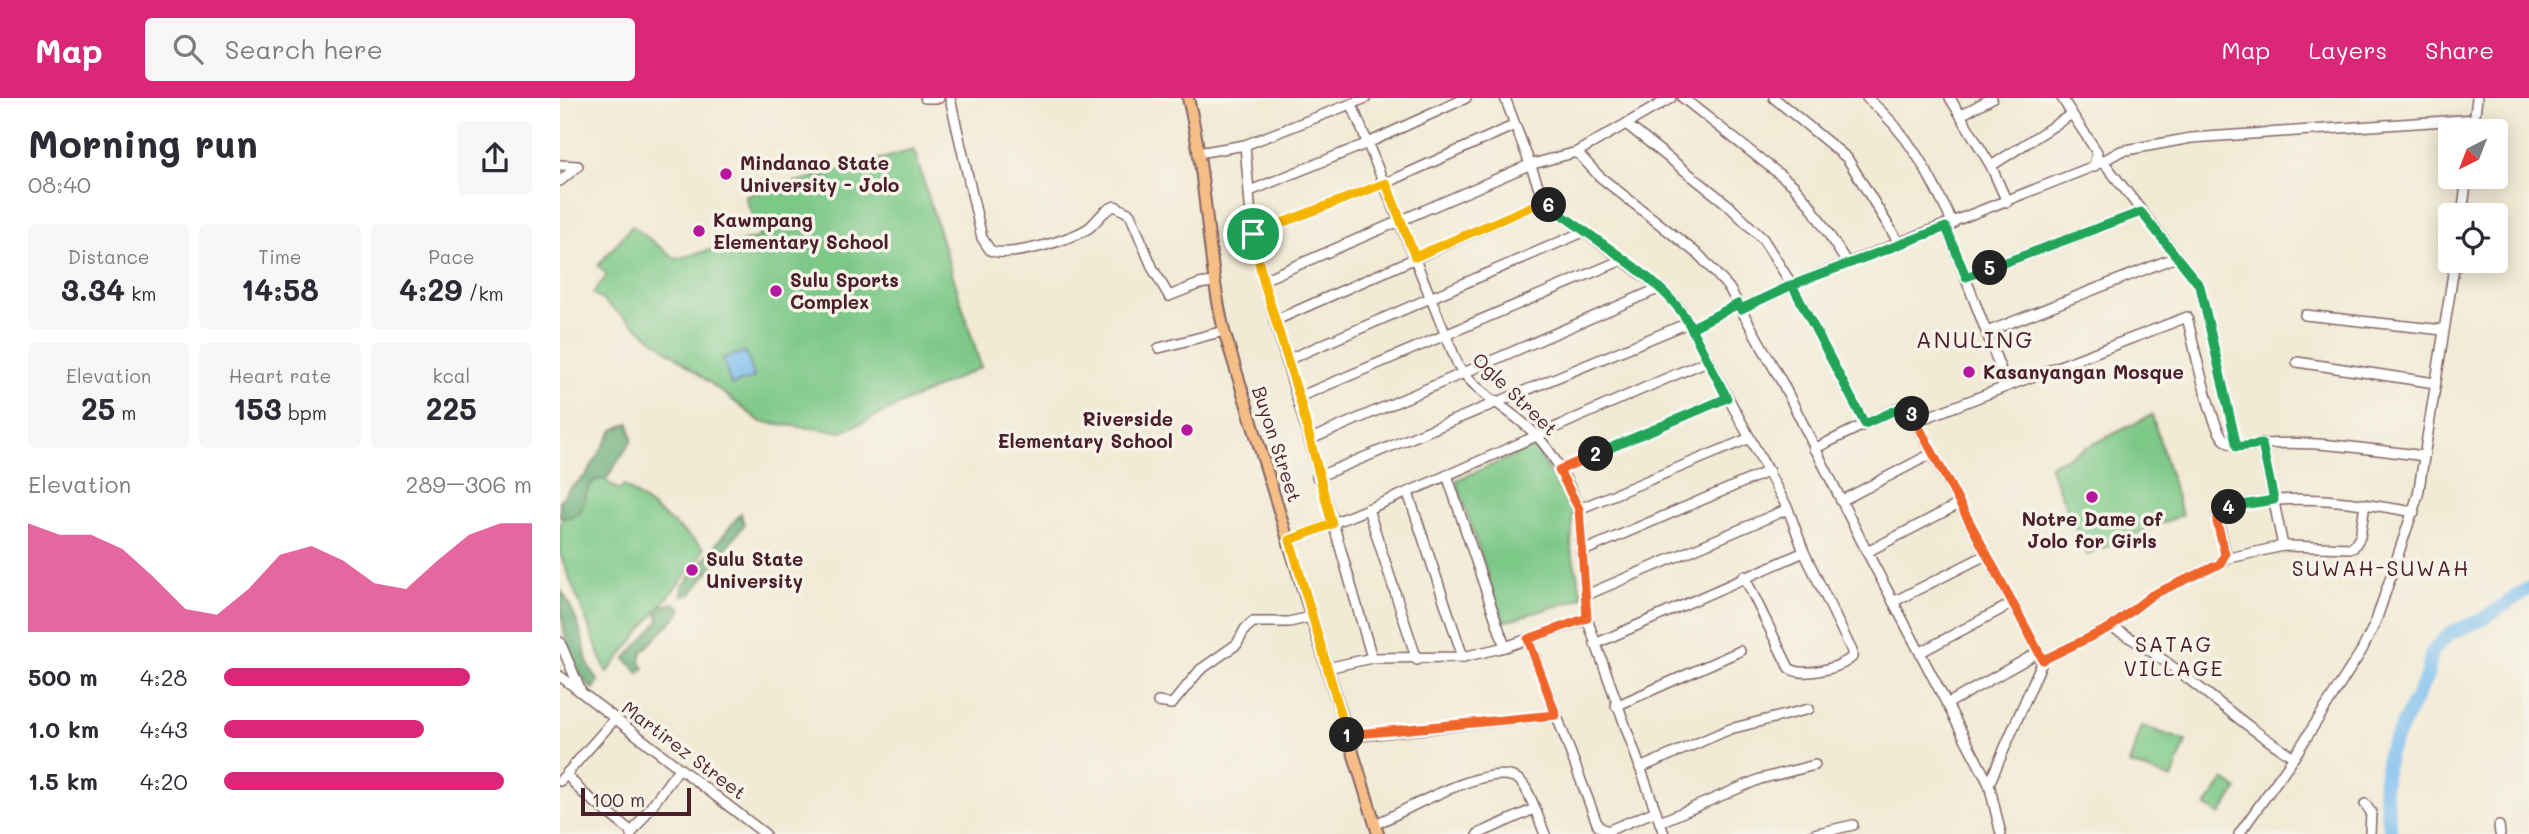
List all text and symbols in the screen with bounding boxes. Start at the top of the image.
search box [145,18,635,81]
text: Map [35,28,103,71]
icon: search [169,30,207,68]
text: Search here [225,32,383,66]
text: Map [2222,34,2270,65]
text: Layers [2308,34,2387,65]
text: Share [2425,34,2494,65]
text: Morning run [28,118,258,168]
north arrow [2438,119,2508,189]
map controls [2438,119,2508,273]
button: share [458,121,532,195]
place label: Mindanao State University - Jolo [740,150,899,197]
marker: Mindanao State University - Jolo [718,166,734,182]
text: 08:40 [28,169,91,199]
pin: 6 [1532,188,1566,222]
text: 6 [1543,192,1554,217]
button: locate [2438,203,2508,273]
pin [1223,204,1283,264]
place label: Kawmpang Elementary School [713,207,889,254]
icon: arrive [1234,215,1272,253]
marker: Kawmpang Elementary School [691,223,707,239]
text: Distance [68,244,150,269]
text: Time [258,244,302,269]
text: Pace [428,244,475,269]
pin: 5 [1972,250,2008,286]
text: 5 [1984,255,1995,280]
place label: Sulu Sports Complex [790,267,899,314]
text: 3.34 [61,269,125,309]
text: 14:58 [241,269,319,309]
text: 4:29 [399,269,462,309]
text: km [125,281,156,306]
text: /km [462,281,504,306]
marker: Sulu Sports Complex [768,283,784,299]
district label: ANULING [1916,324,2034,354]
street label: Ogle Street [1467,347,1563,441]
place label: Kasanyangan Mosque [1983,359,2184,384]
text: Elevation [66,363,151,388]
text: Heart rate [229,363,331,388]
text: kcal [432,363,470,388]
marker: Kasanyangan Mosque [1961,364,1977,380]
street label: Buyon Street [1247,383,1308,505]
text: 25 [81,388,115,428]
text: 153 [233,388,282,428]
text: 225 [426,388,477,428]
pin: 3 [1894,396,1930,432]
text: m [115,400,136,425]
text: bpm [282,400,327,425]
text: 3 [1906,401,1917,426]
place label: Riverside Elementary School [997,406,1173,453]
marker: Riverside Elementary School [1179,422,1195,438]
pin: 2 [1578,436,1614,472]
text: 2 [1590,441,1601,466]
text: Elevation [28,469,131,499]
text: 289–306 m [406,469,532,499]
marker: Notre Dame of Jolo for Girls [2084,489,2100,505]
pin: 4 [2212,490,2246,524]
text: 4 [2222,494,2235,519]
place label: Notre Dame of Jolo for Girls [2022,506,2163,553]
place label: Sulu State University [706,546,803,593]
district label: SUWAH-SUWAH [2292,554,2470,581]
marker: Sulu State University [684,562,700,578]
district label: SATAG VILLAGE [2124,630,2224,681]
text: 500 m [28,662,98,692]
text: 4:28 [140,662,187,692]
street label: Martirez Street [617,695,751,804]
text: 1.0 km [28,714,99,744]
text: 4:43 [140,714,188,744]
pin: 1 [1330,718,1364,752]
text: 1 [1342,722,1351,747]
text: 1.5 km [28,766,98,796]
text: 4:20 [140,766,188,796]
scale bar [581,785,691,817]
text: 100 m [592,787,645,812]

